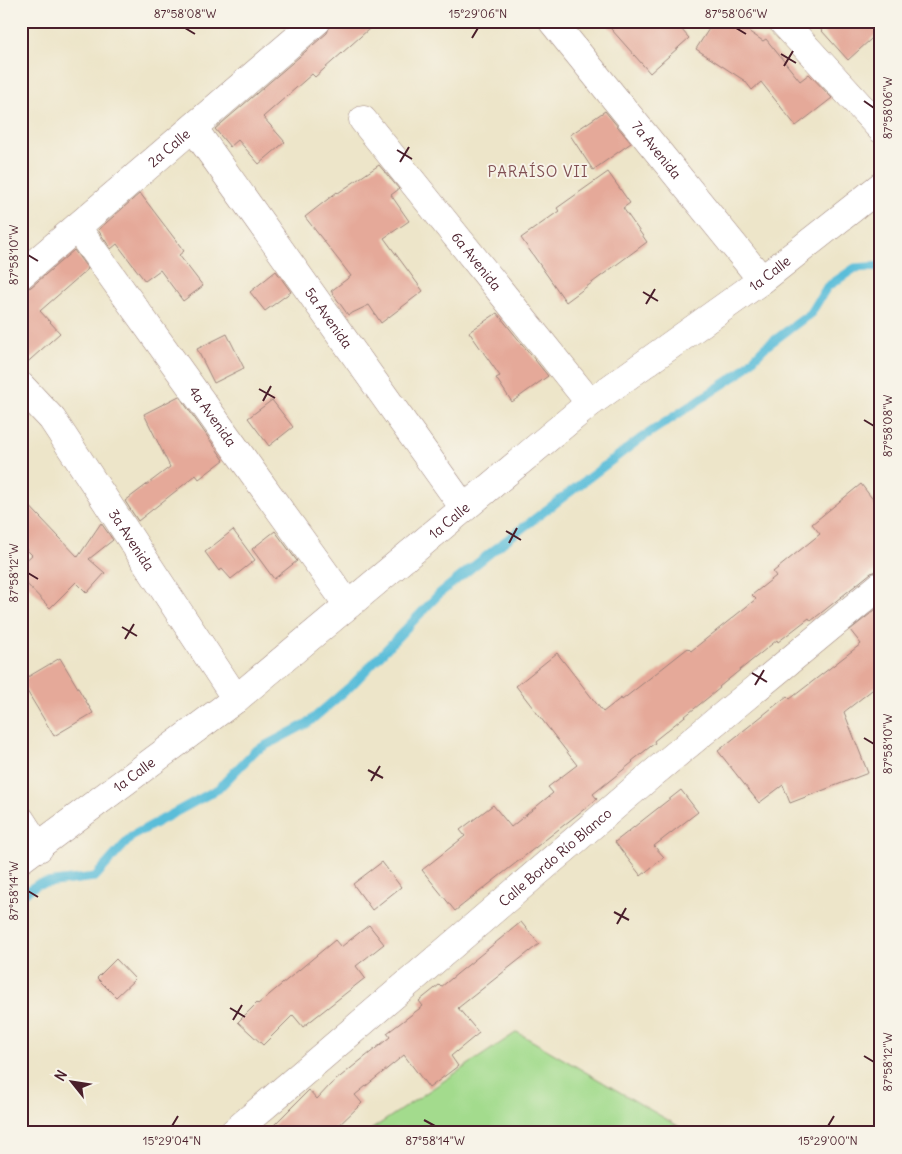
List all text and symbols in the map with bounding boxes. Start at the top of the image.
text: 87°58'08"W [154,6,216,21]
text: 15°29'06"N [449,6,507,21]
text: 87°58'06"W [705,6,767,21]
text: 87°58'06"W [880,77,895,139]
street label: 7a Avenida [628,117,685,182]
street label: 2a Calle [144,125,194,171]
district label: PARAÍSO VII [488,162,588,181]
text: 87°58'10"W [6,225,21,285]
street label: 6a Avenida [447,228,505,294]
street label: 1a Calle [746,252,794,295]
street label: 5a Avenida [301,284,356,352]
street label: 4a Avenida [185,383,240,450]
text: 87°58'08"W [880,395,895,457]
street label: 1a Calle [425,498,473,543]
street label: 3a Avenida [105,506,158,574]
text: 87°58'12"W [6,543,21,603]
text: 87°58'10"W [880,714,895,774]
street label: 1a Calle [110,753,159,796]
street label: Calle Bordo Río Blanco [495,804,615,911]
text: 87°58'14"W [6,861,21,921]
text: 87°58'12"W [880,1032,895,1092]
north arrow [48,1056,98,1106]
text: N [51,1067,71,1084]
text: 15°29'04"N [143,1133,201,1148]
text: 87°58'14"W [405,1133,465,1148]
text: 15°29'00"N [798,1133,858,1148]

